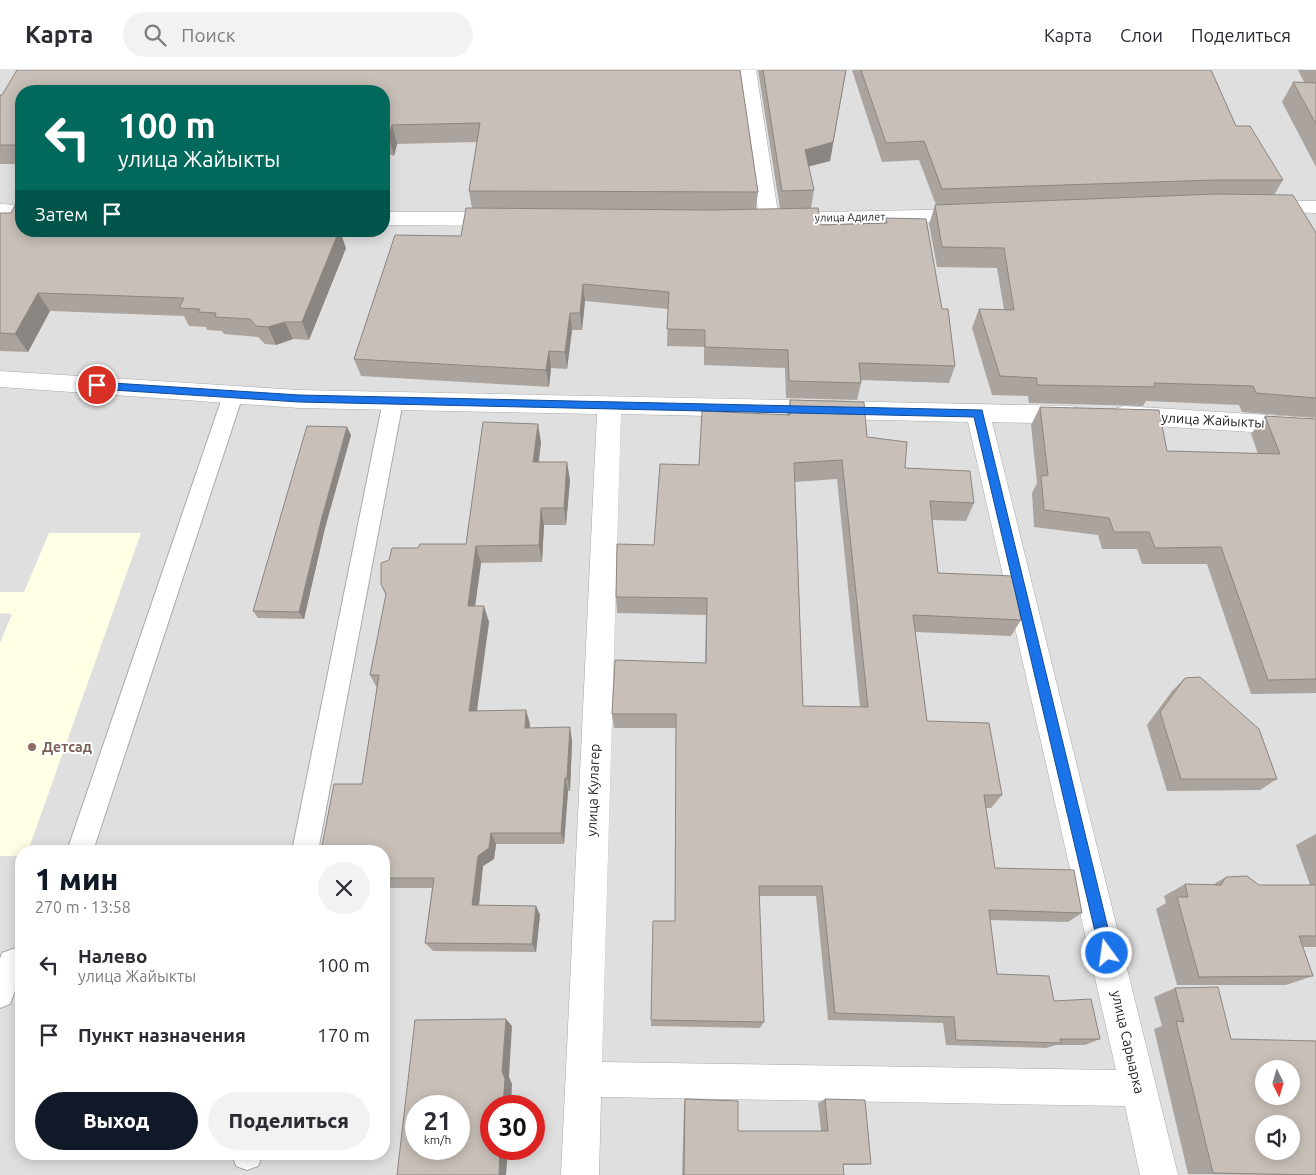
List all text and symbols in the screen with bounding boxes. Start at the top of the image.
search box [123,12,473,57]
text: Карта [25,21,93,48]
icon: search [141,21,169,49]
text: Поиск [181,24,235,46]
text: Карта [1044,25,1092,45]
text: Слои [1120,25,1163,45]
text: Поделиться [1191,25,1291,45]
icon: left [35,105,100,170]
text: 100 m [118,105,216,145]
text: улица Жайыкты [118,146,280,171]
icon: arrive [98,200,126,228]
text: Затем [35,203,88,225]
street label: улица Адилет [815,210,885,224]
pin [76,364,118,406]
icon: arrive [83,371,111,399]
street label: улица Жайыкты [1161,409,1265,431]
place label: Детсад [42,739,92,755]
marker: Детсад [26,741,38,753]
street label: улица Кулагер [583,743,603,837]
text: 1 мин [35,862,118,896]
button: close [318,862,370,914]
text: 270 m · 13:58 [35,898,131,916]
position arrow [1080,926,1132,978]
text: Налево [78,945,147,967]
icon: left [35,951,63,979]
text: 100 m [317,954,370,976]
text: улица Жайыкты [78,967,196,985]
street label: улица Сарыарка [1108,989,1148,1095]
icon: arrive [35,1021,63,1049]
text: Пункт назначения [78,1024,246,1046]
text: 170 m [317,1024,370,1046]
north arrow [1255,1060,1300,1105]
map controls [1255,1060,1300,1160]
button: Выход [35,1092,198,1150]
button: Поделиться [208,1092,370,1150]
speed limit sign: 30 [480,1095,545,1160]
text: 21 [423,1107,452,1135]
button: sound [1255,1115,1300,1160]
text: km/h [424,1133,451,1146]

